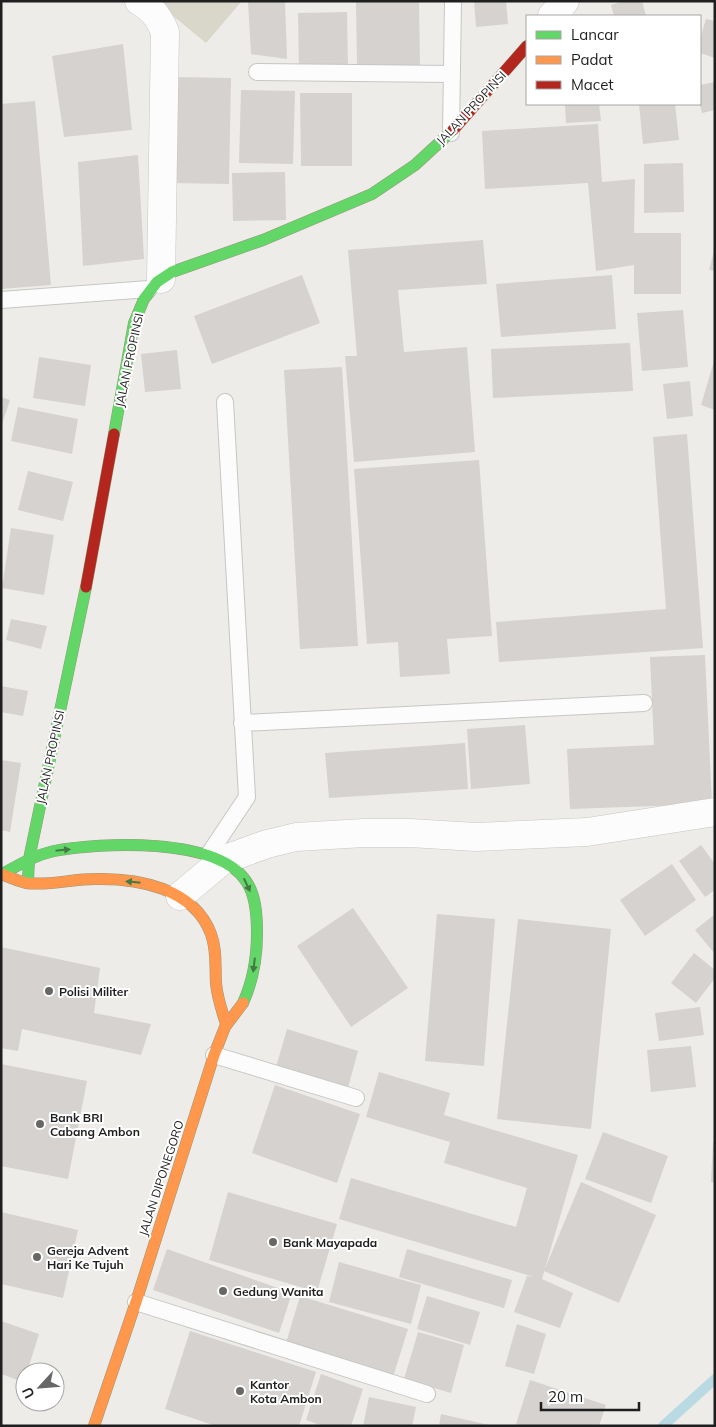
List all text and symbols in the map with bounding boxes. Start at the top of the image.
legend [526,15,701,105]
text: Lancar [571,25,619,44]
text: Padat [571,50,613,69]
street label: JALAN PROPINSI [433,68,509,148]
text: Macet [571,75,614,94]
street label: JALAN PROPINSI [112,312,146,408]
street label: JALAN PROPINSI [33,709,67,805]
one-way arrow [56,846,72,854]
one-way arrow [125,878,141,886]
one-way arrow [244,878,252,892]
one-way arrow [250,958,258,974]
place label: Polisi Militer [59,984,128,999]
marker: Polisi Militer [43,985,55,997]
place label: Bank BRI Cabang Ambon [50,1110,140,1139]
marker: Bank BRI Cabang Ambon [34,1118,46,1130]
street label: JALAN DIPONEGORO [135,1118,187,1238]
place label: Bank Mayapada [283,1235,377,1250]
marker: Bank Mayapada [267,1236,279,1248]
place label: Gereja Advent Hari Ke Tujuh [47,1243,129,1272]
marker: Gereja Advent Hari Ke Tujuh [31,1251,43,1263]
place label: Gedung Wanita [233,1284,324,1299]
marker: Gedung Wanita [217,1285,229,1297]
north arrow [15,1362,65,1412]
place label: Kantor Kota Ambon [250,1377,322,1406]
scale bar [541,1380,638,1412]
text: U [18,1384,39,1401]
marker: Kantor Kota Ambon [234,1385,246,1397]
text: 20 m [548,1387,583,1406]

